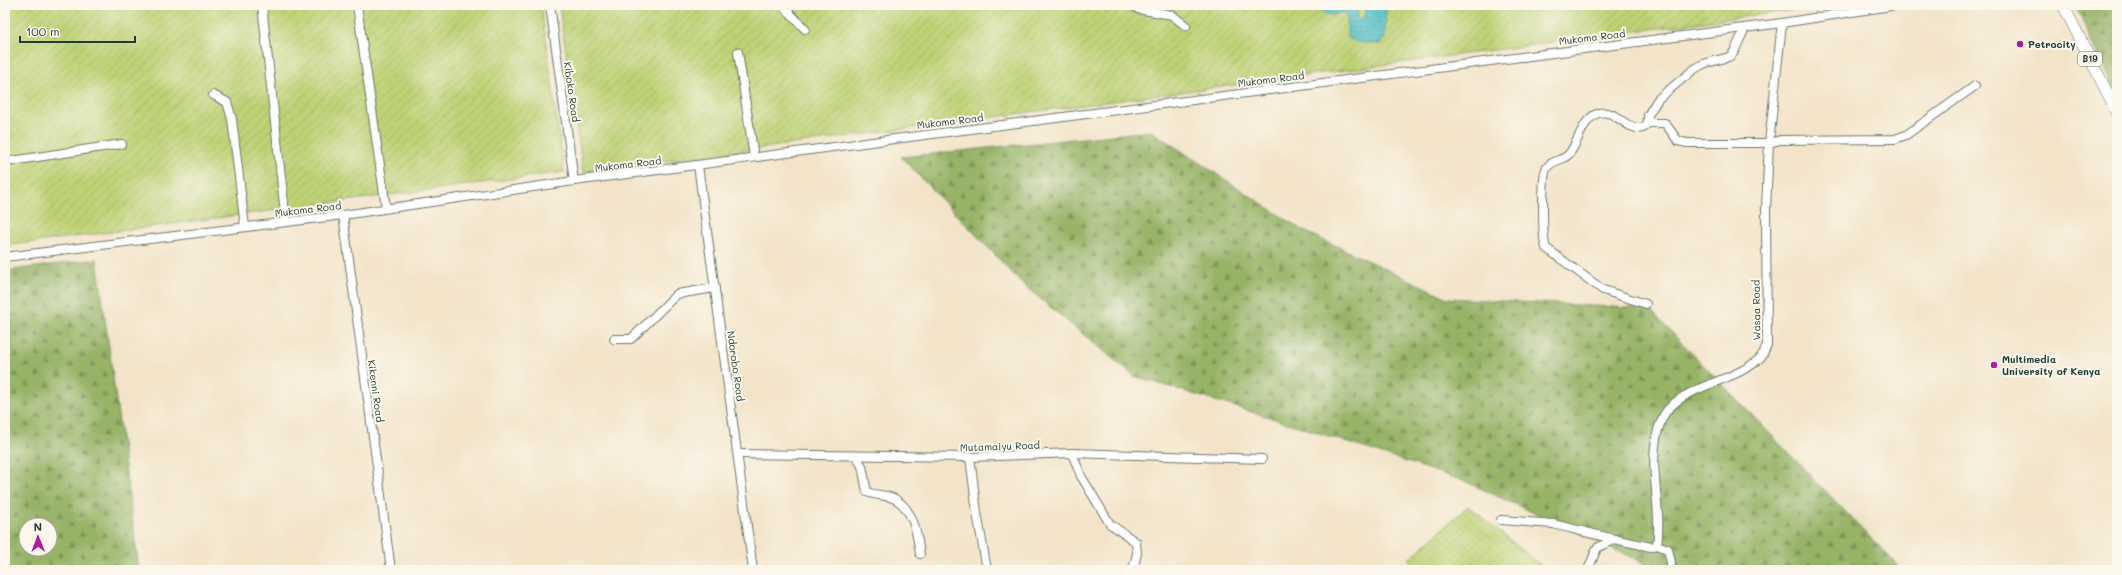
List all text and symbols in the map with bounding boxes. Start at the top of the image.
scale bar [20,18,135,44]
text: 100 m [26,23,60,39]
street label: Mukoma Road [1558,26,1626,48]
place label: Petrocity [2028,37,2076,51]
marker: Petrocity [2015,39,2025,49]
road number: B19 [2078,52,2102,66]
street label: Kiboko Road [561,61,583,123]
street label: Mukoma Road [1237,68,1305,90]
street label: Mukoma Road [916,110,984,132]
street label: Mukoma Road [594,153,662,175]
street label: Mukoma Road [274,198,342,220]
street label: Wasaa Road [1748,280,1764,340]
street label: Ndorobo Road [724,330,748,402]
place label: Multimedia University of Kenya [2002,352,2100,378]
street label: Kikenni Road [365,359,387,423]
marker: Multimedia University of Kenya [1989,360,1999,370]
street label: Mutamaiyu Road [960,438,1040,454]
north arrow [18,517,58,557]
text: N [34,519,42,534]

